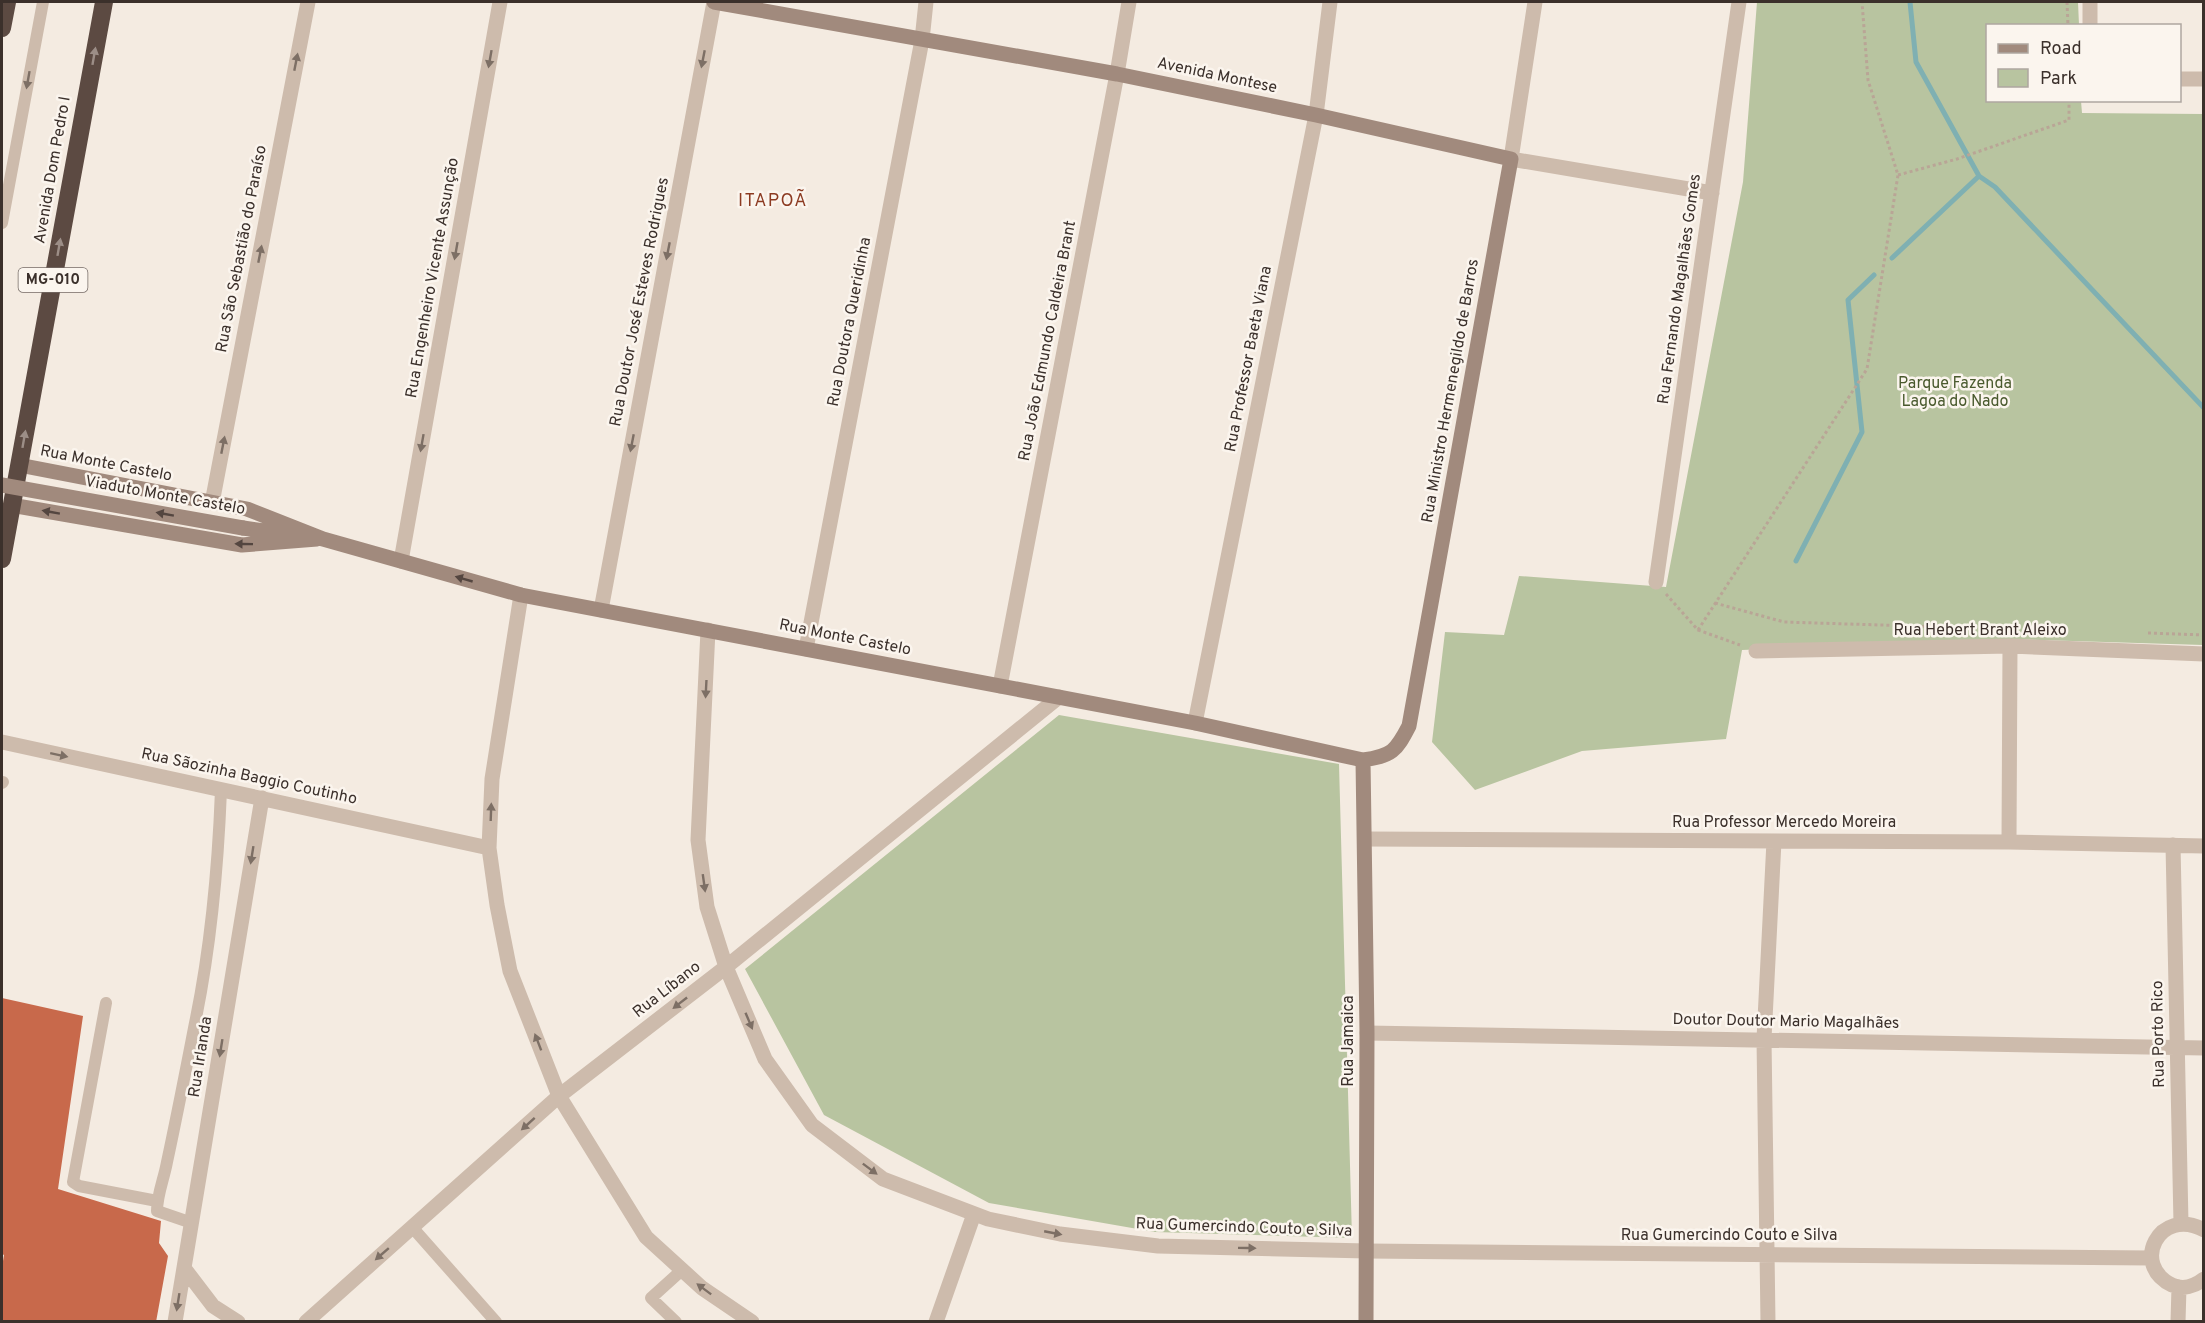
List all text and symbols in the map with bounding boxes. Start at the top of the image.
legend [1986,24,2181,102]
text: Road [2040,38,2082,61]
one-way arrow [90,46,99,65]
one-way arrow [485,50,494,69]
one-way arrow [699,50,708,69]
one-way arrow [292,52,301,71]
street label: Avenida Montese [1155,54,1279,98]
text: Park [2040,68,2077,91]
one-way arrow [23,70,32,89]
street label: Avenida Dom Pedro I [30,95,76,245]
street label: Rua São Sebastião do Paraíso [212,144,272,354]
street label: Rua Engenheiro Vicente Assunção [402,156,464,400]
street label: Rua Fernando Magalhães Gomes [1654,173,1706,405]
street label: Rua Doutor José Esteves Rodrigues [606,176,674,428]
district label: ITAPOÃ [738,188,808,213]
street label: Rua João Edmundo Caldeira Brant [1015,219,1081,463]
street label: Rua Doutora Queridinha [824,235,876,409]
one-way arrow [55,238,64,257]
one-way arrow [663,241,672,260]
one-way arrow [451,242,460,261]
one-way arrow [256,244,265,263]
street label: Rua Ministro Hermenegildo de Barros [1418,257,1484,525]
street label: Rua Professor Baeta Viana [1221,264,1277,454]
road number: MG-010 [19,268,88,292]
park label: Parque Fazenda Lagoa do Nado [1898,374,2012,412]
one-way arrow [20,429,29,448]
one-way arrow [627,433,636,452]
one-way arrow [417,434,426,453]
one-way arrow [219,435,228,454]
street label: Rua Monte Castelo [38,441,174,487]
street label: Viaduto Monte Castelo [83,472,247,520]
one-way arrow [42,508,61,517]
one-way arrow [155,509,174,518]
one-way arrow [234,539,253,548]
one-way arrow [455,573,473,583]
street label: Rua Monte Castelo [777,615,913,661]
street label: Rua Hebert Brant Aleixo [1893,621,2067,641]
one-way arrow [701,679,710,698]
street label: Rua Sãozinha Baggio Coutinho [139,744,359,810]
one-way arrow [49,751,68,760]
one-way arrow [486,803,495,822]
street label: Rua Professor Mercedo Moreira [1672,813,1896,833]
one-way arrow [248,846,257,865]
one-way arrow [699,874,708,893]
street label: Rua Líbano [629,957,705,1023]
street label: Rua Porto Rico [2148,980,2170,1088]
street label: Rua Jamaica [1339,995,1359,1087]
one-way arrow [672,996,688,1009]
street label: Doutor Doutor Mario Magalhães [1672,1010,1900,1034]
one-way arrow [745,1012,754,1030]
street label: Rua Irlanda [185,1015,217,1099]
one-way arrow [533,1033,542,1051]
one-way arrow [216,1038,225,1057]
one-way arrow [520,1118,536,1131]
one-way arrow [861,1163,877,1175]
street label: Rua Gumercindo Couto e Silva [1135,1214,1353,1242]
street label: Rua Gumercindo Couto e Silva [1621,1226,1837,1246]
one-way arrow [1043,1228,1062,1238]
one-way arrow [1237,1243,1256,1253]
one-way arrow [375,1247,390,1260]
one-way arrow [696,1282,712,1295]
one-way arrow [174,1293,183,1312]

